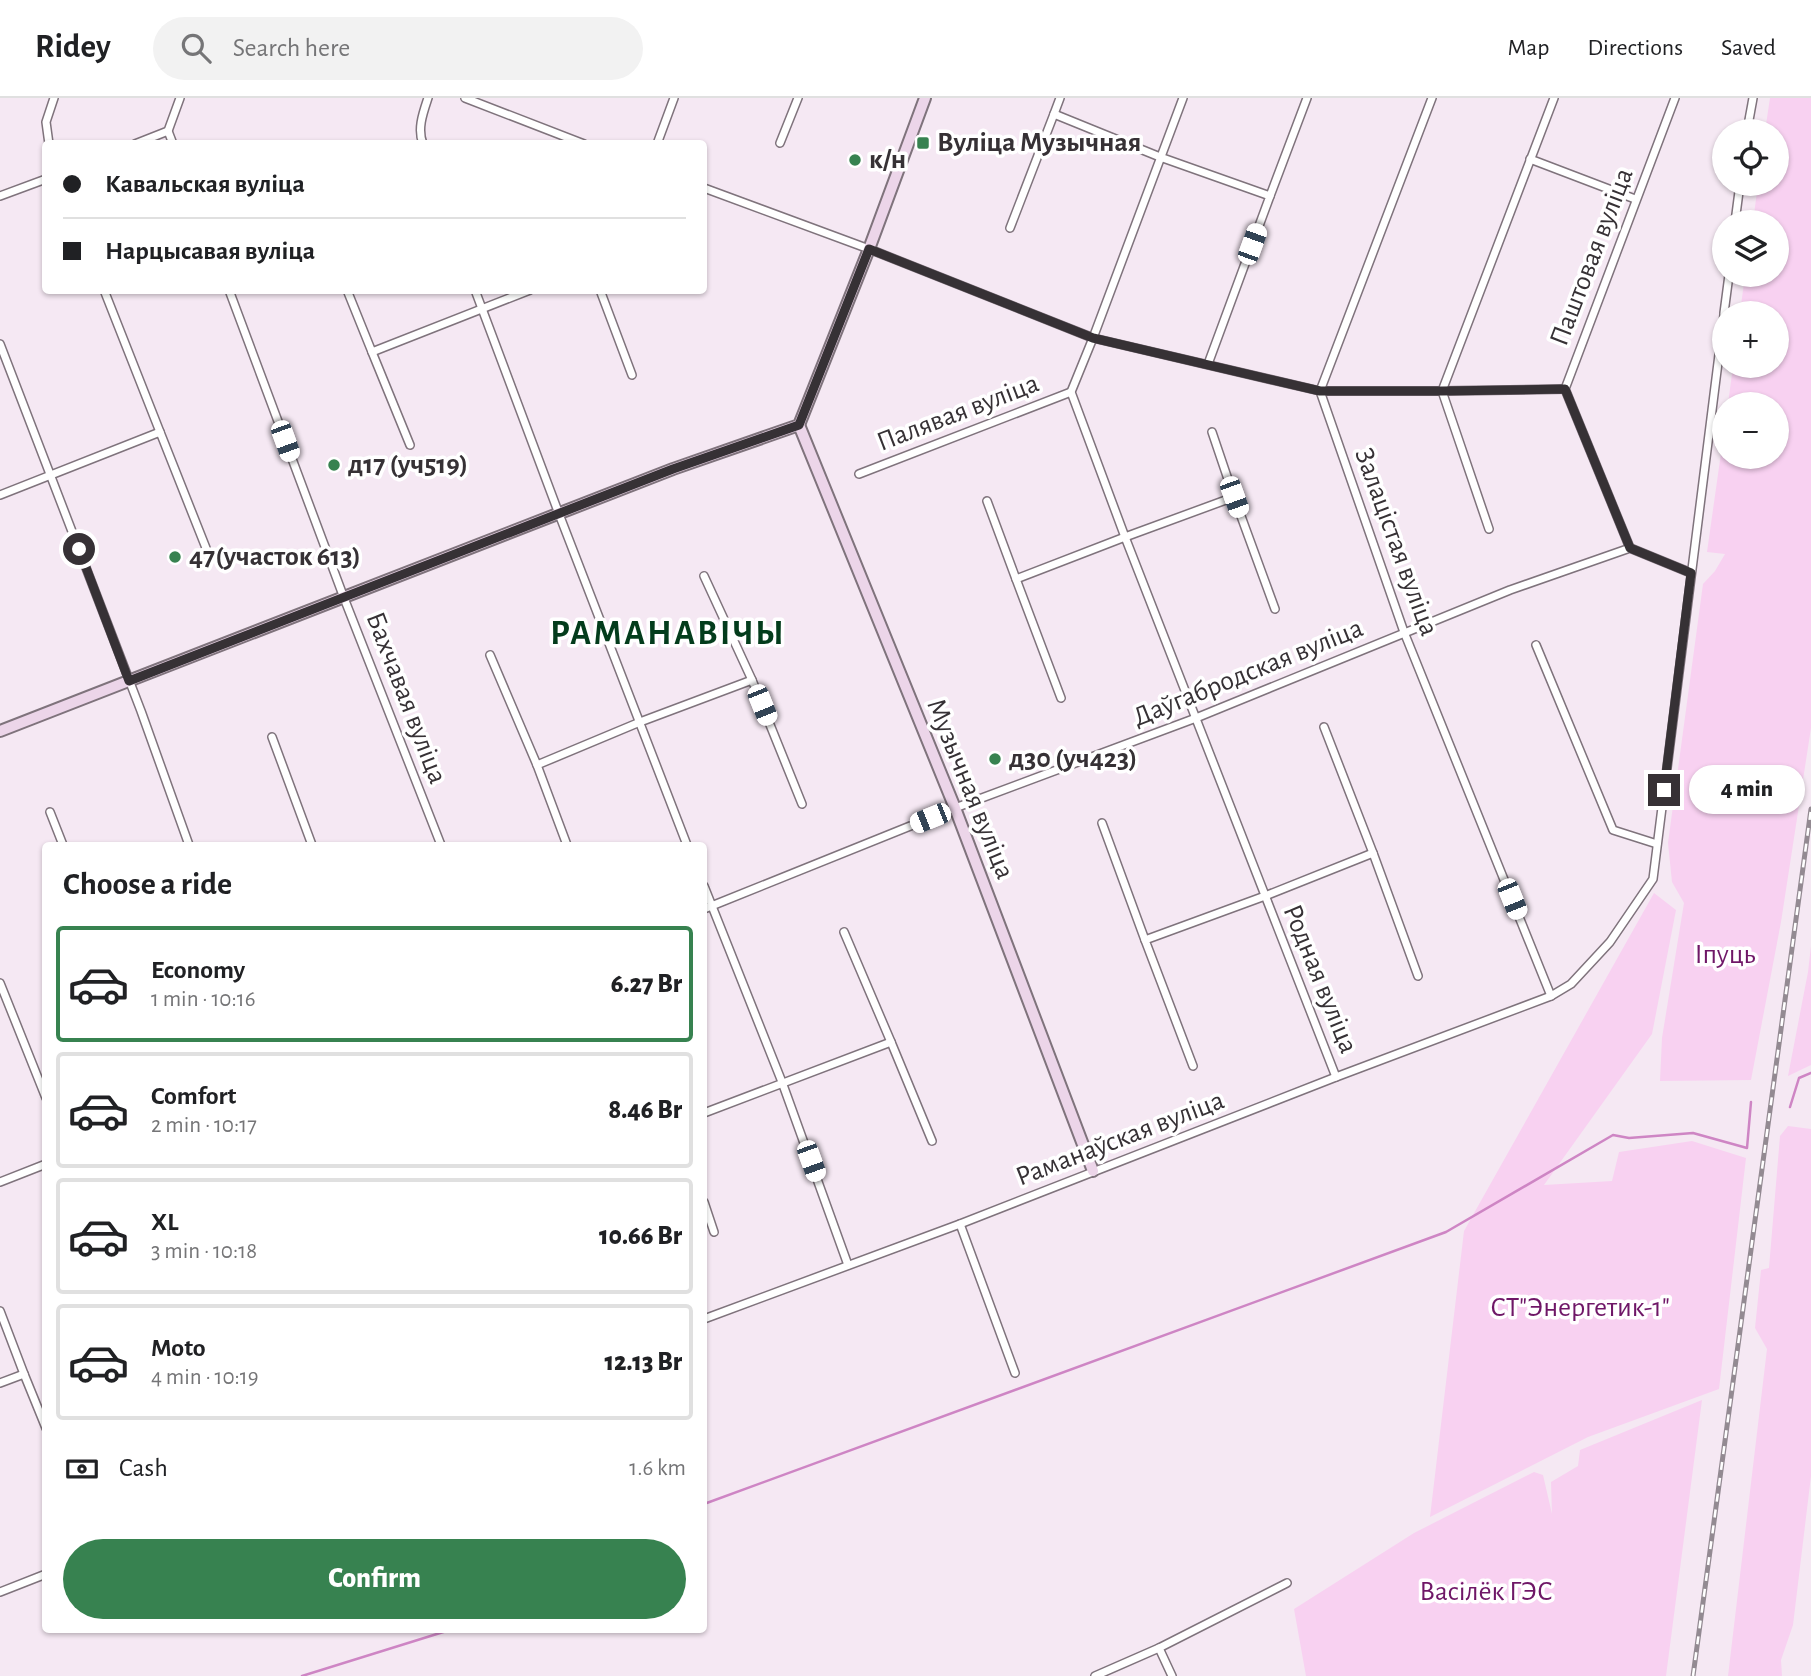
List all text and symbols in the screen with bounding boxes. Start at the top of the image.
search box [153,17,643,80]
icon: search [177,29,215,67]
text: Ridey [35,31,111,64]
text: Search here [233,35,350,61]
text: Map [1507,36,1549,60]
text: Directions [1587,36,1683,60]
text: Saved [1721,36,1776,60]
map controls [1712,119,1789,469]
button: locate [1712,119,1789,196]
place label: Вуліца Музычная [937,129,1141,157]
marker: Вуліца Музычная [915,135,931,151]
place label: к/н [869,146,906,174]
marker: к/н [847,152,863,168]
street label: Паштовая вуліца [1545,164,1639,350]
text: Кавальская вуліца [105,171,305,197]
button: layers [1712,210,1789,287]
car [1235,221,1270,267]
text: Нарцысавая вуліца [105,238,315,264]
button: + [1712,301,1789,378]
street label: Палявая вуліца [873,369,1043,457]
button: − [1712,392,1789,469]
car [268,418,303,464]
street label: Залацістая вуліца [1349,444,1443,640]
place label: д17 (уч519) [348,451,468,479]
marker: д17 (уч519) [326,457,342,473]
car [1217,474,1252,520]
route start [63,533,95,565]
place label: 47(участок 613) [189,543,361,571]
marker: 47(участок 613) [167,549,183,565]
street label: Бахчавая вуліца [360,608,452,788]
street label: Даўгабродская вуліца [1129,614,1367,732]
district label: РАМАНАВІЧЫ [550,616,786,651]
car [745,682,780,728]
street label: Музычная вуліца [921,695,1019,883]
place label: д30 (уч423) [1009,745,1137,773]
marker: д30 (уч423) [987,751,1003,767]
callout: 4 min [1688,766,1804,814]
route end [1648,774,1680,806]
text: 4 min [1721,778,1773,801]
car [907,800,954,836]
text: Choose a ride [63,868,232,900]
car [1495,876,1530,922]
street label: Родная вуліца [1277,901,1363,1058]
park label: Іпуць [1695,941,1756,969]
icon: car [67,953,130,1016]
text: Economy [151,957,245,983]
text: 6.27 Br [611,971,682,997]
text: 1 min · 10:16 [151,988,255,1011]
icon: car [67,1079,130,1142]
text: Comfort [151,1083,236,1109]
street label: Раманаўская вуліца [1012,1086,1228,1192]
text: 8.46 Br [608,1097,682,1123]
text: 2 min · 10:17 [151,1114,257,1137]
car [794,1138,829,1184]
icon: car [67,1205,130,1268]
text: XL [151,1209,178,1235]
text: 10.66 Br [599,1223,682,1249]
text: 3 min · 10:18 [151,1240,257,1263]
park label: СТ"Энергетик-1" [1490,1294,1670,1322]
icon: car [67,1331,130,1394]
text: Moto [151,1335,206,1361]
text: 12.13 Br [604,1349,682,1375]
text: 4 min · 10:19 [151,1366,259,1389]
icon: cash [63,1450,101,1488]
text: Cash [119,1455,168,1481]
text: 1.6 km [629,1457,686,1480]
button: Confirm [63,1539,686,1619]
park label: Васілёк ГЭС [1419,1578,1553,1606]

